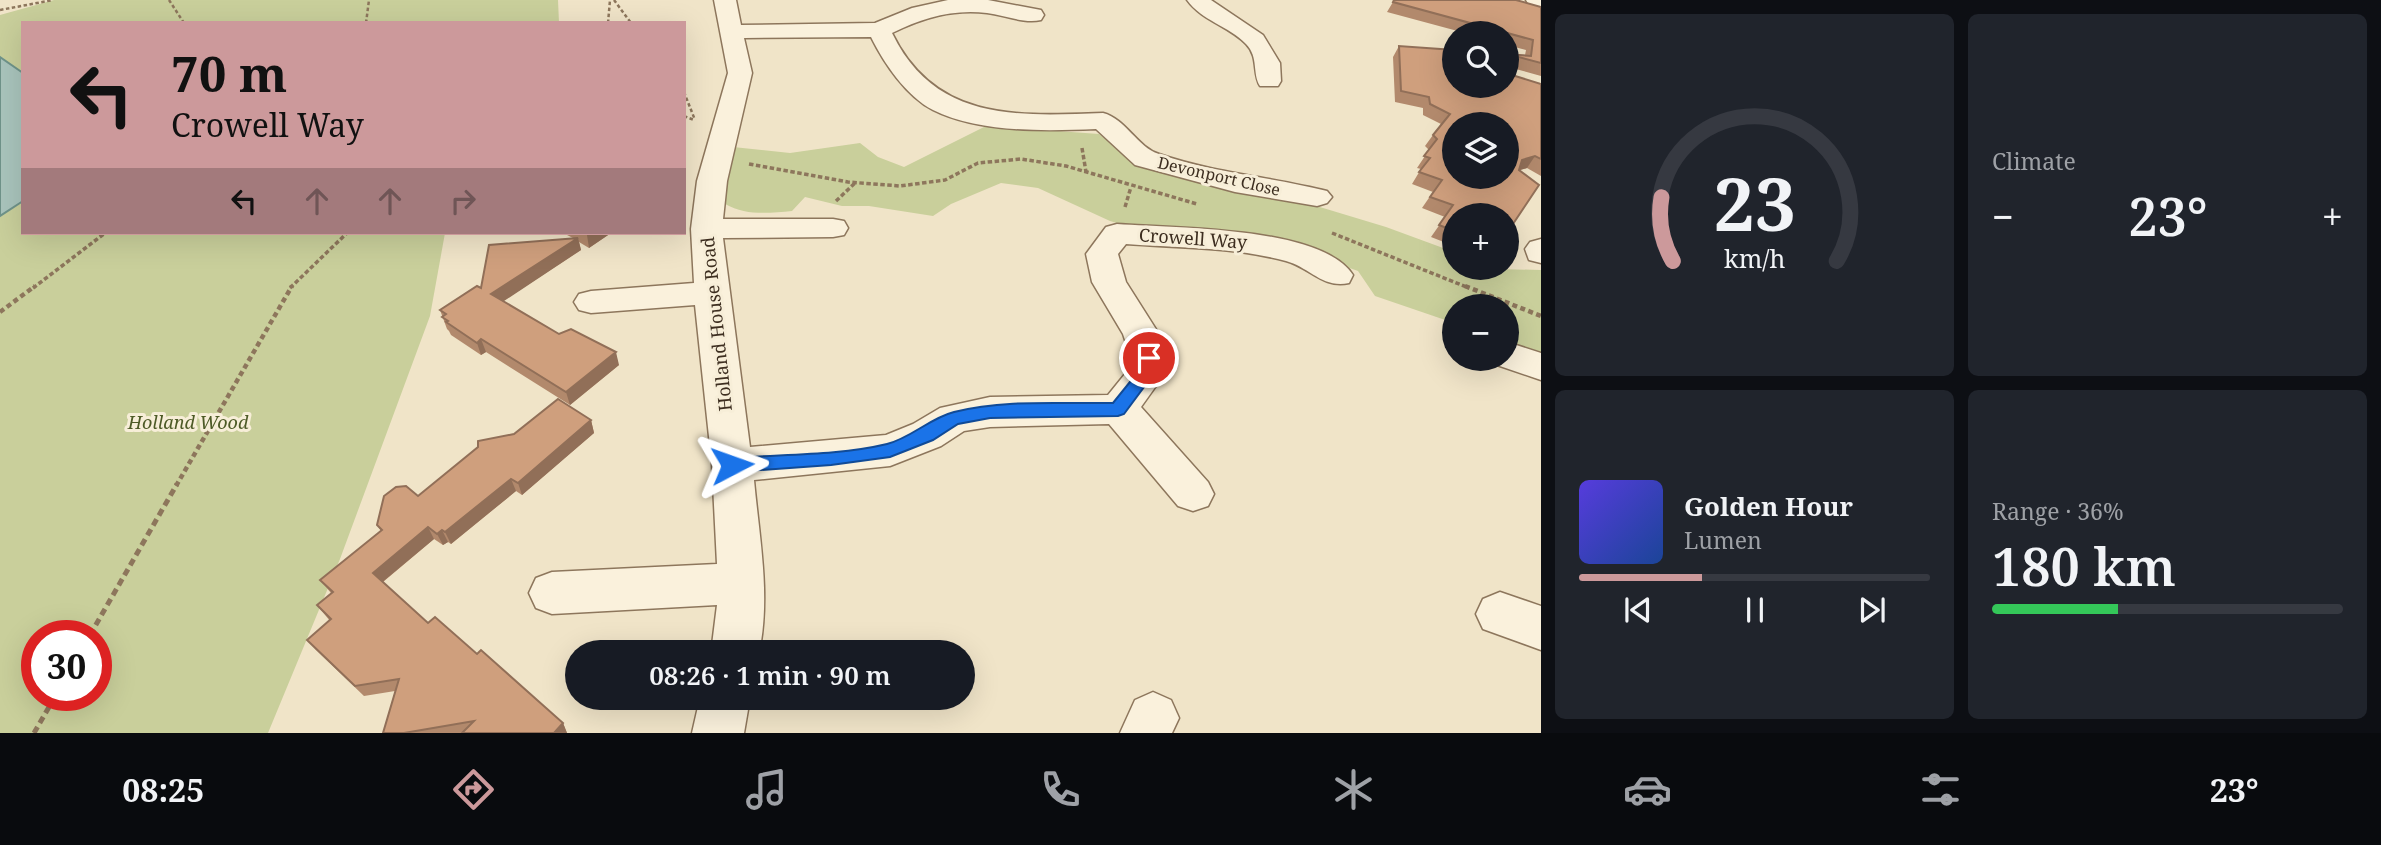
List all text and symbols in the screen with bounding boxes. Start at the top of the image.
map controls [1442,21,1519,371]
button: search [1442,21,1519,98]
text: 70 m [171,40,287,106]
icon: left [56,49,147,140]
text: Crowell Way [171,103,364,146]
button: layers [1442,112,1519,189]
text: Climate [1992,145,2076,177]
street label: Devonport Close [1156,151,1282,201]
text: 23 [1713,153,1796,252]
text: 23° [2128,180,2208,251]
icon: left [225,182,263,220]
icon: ahead [298,182,336,220]
icon: ahead [371,182,409,220]
icon: right [444,182,482,220]
text: − [1992,190,2014,242]
text: + [2322,190,2343,242]
button: + [1442,203,1519,280]
street label: Crowell Way [1138,222,1249,254]
street label: Holland House Road [695,236,737,412]
text: km/h [1724,241,1785,275]
button: − [1442,294,1519,371]
pin [1119,328,1179,388]
icon: arrive [1130,339,1168,377]
park label: Holland Wood [127,410,249,434]
position arrow [695,428,769,502]
text: Golden Hour [1684,488,1853,524]
text: Range · 36% [1992,495,2124,527]
text: Lumen [1684,524,1762,556]
text: 180 km [1992,530,2176,601]
icon: previous [1619,591,1657,629]
icon: pause [1736,591,1774,629]
icon: next [1853,591,1891,629]
speed limit sign: 30 [21,620,112,711]
text: 08:26 · 1 min · 90 m [649,657,891,693]
icon: directions [449,765,498,814]
icon: music [742,765,791,814]
icon: phone [1036,765,1085,814]
icon: climate [1329,765,1378,814]
icon: car [1623,765,1672,814]
icon: filters [1916,765,1965,814]
text: 08:25 [122,768,204,811]
text: 23° [2210,768,2259,811]

